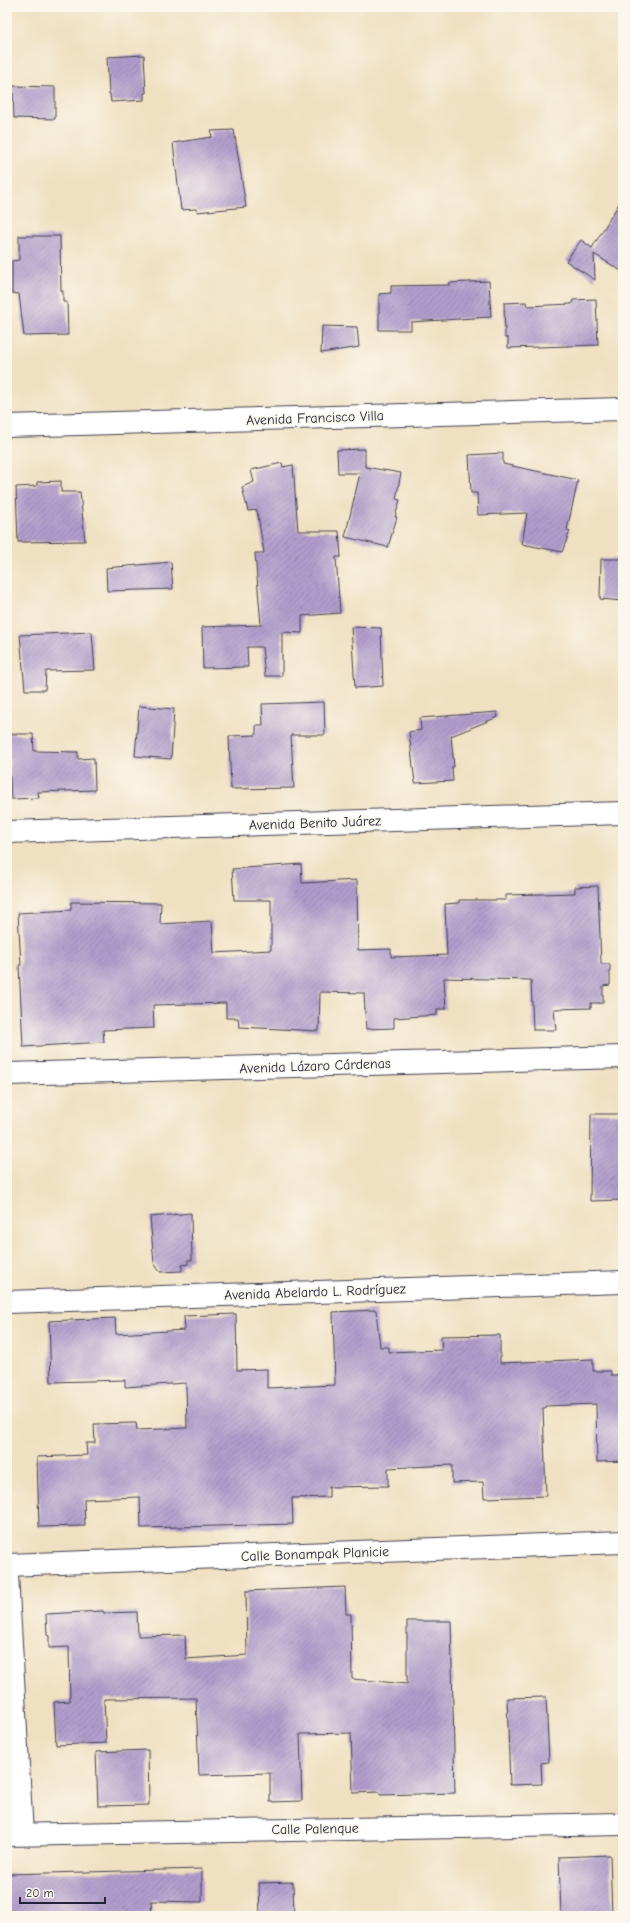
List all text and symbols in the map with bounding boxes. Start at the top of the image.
street label: Avenida Francisco Villa [246,407,384,429]
street label: Avenida Benito Juárez [249,812,381,834]
street label: Avenida Lázaro Cárdenas [239,1055,391,1077]
street label: Avenida Abelardo L. Rodríguez [224,1280,406,1304]
street label: Calle Bonampak Planicie [241,1543,389,1565]
street label: Calle Palenque [271,1820,359,1838]
scale bar [20,1879,105,1905]
text: 20 m [26,1886,54,1900]

